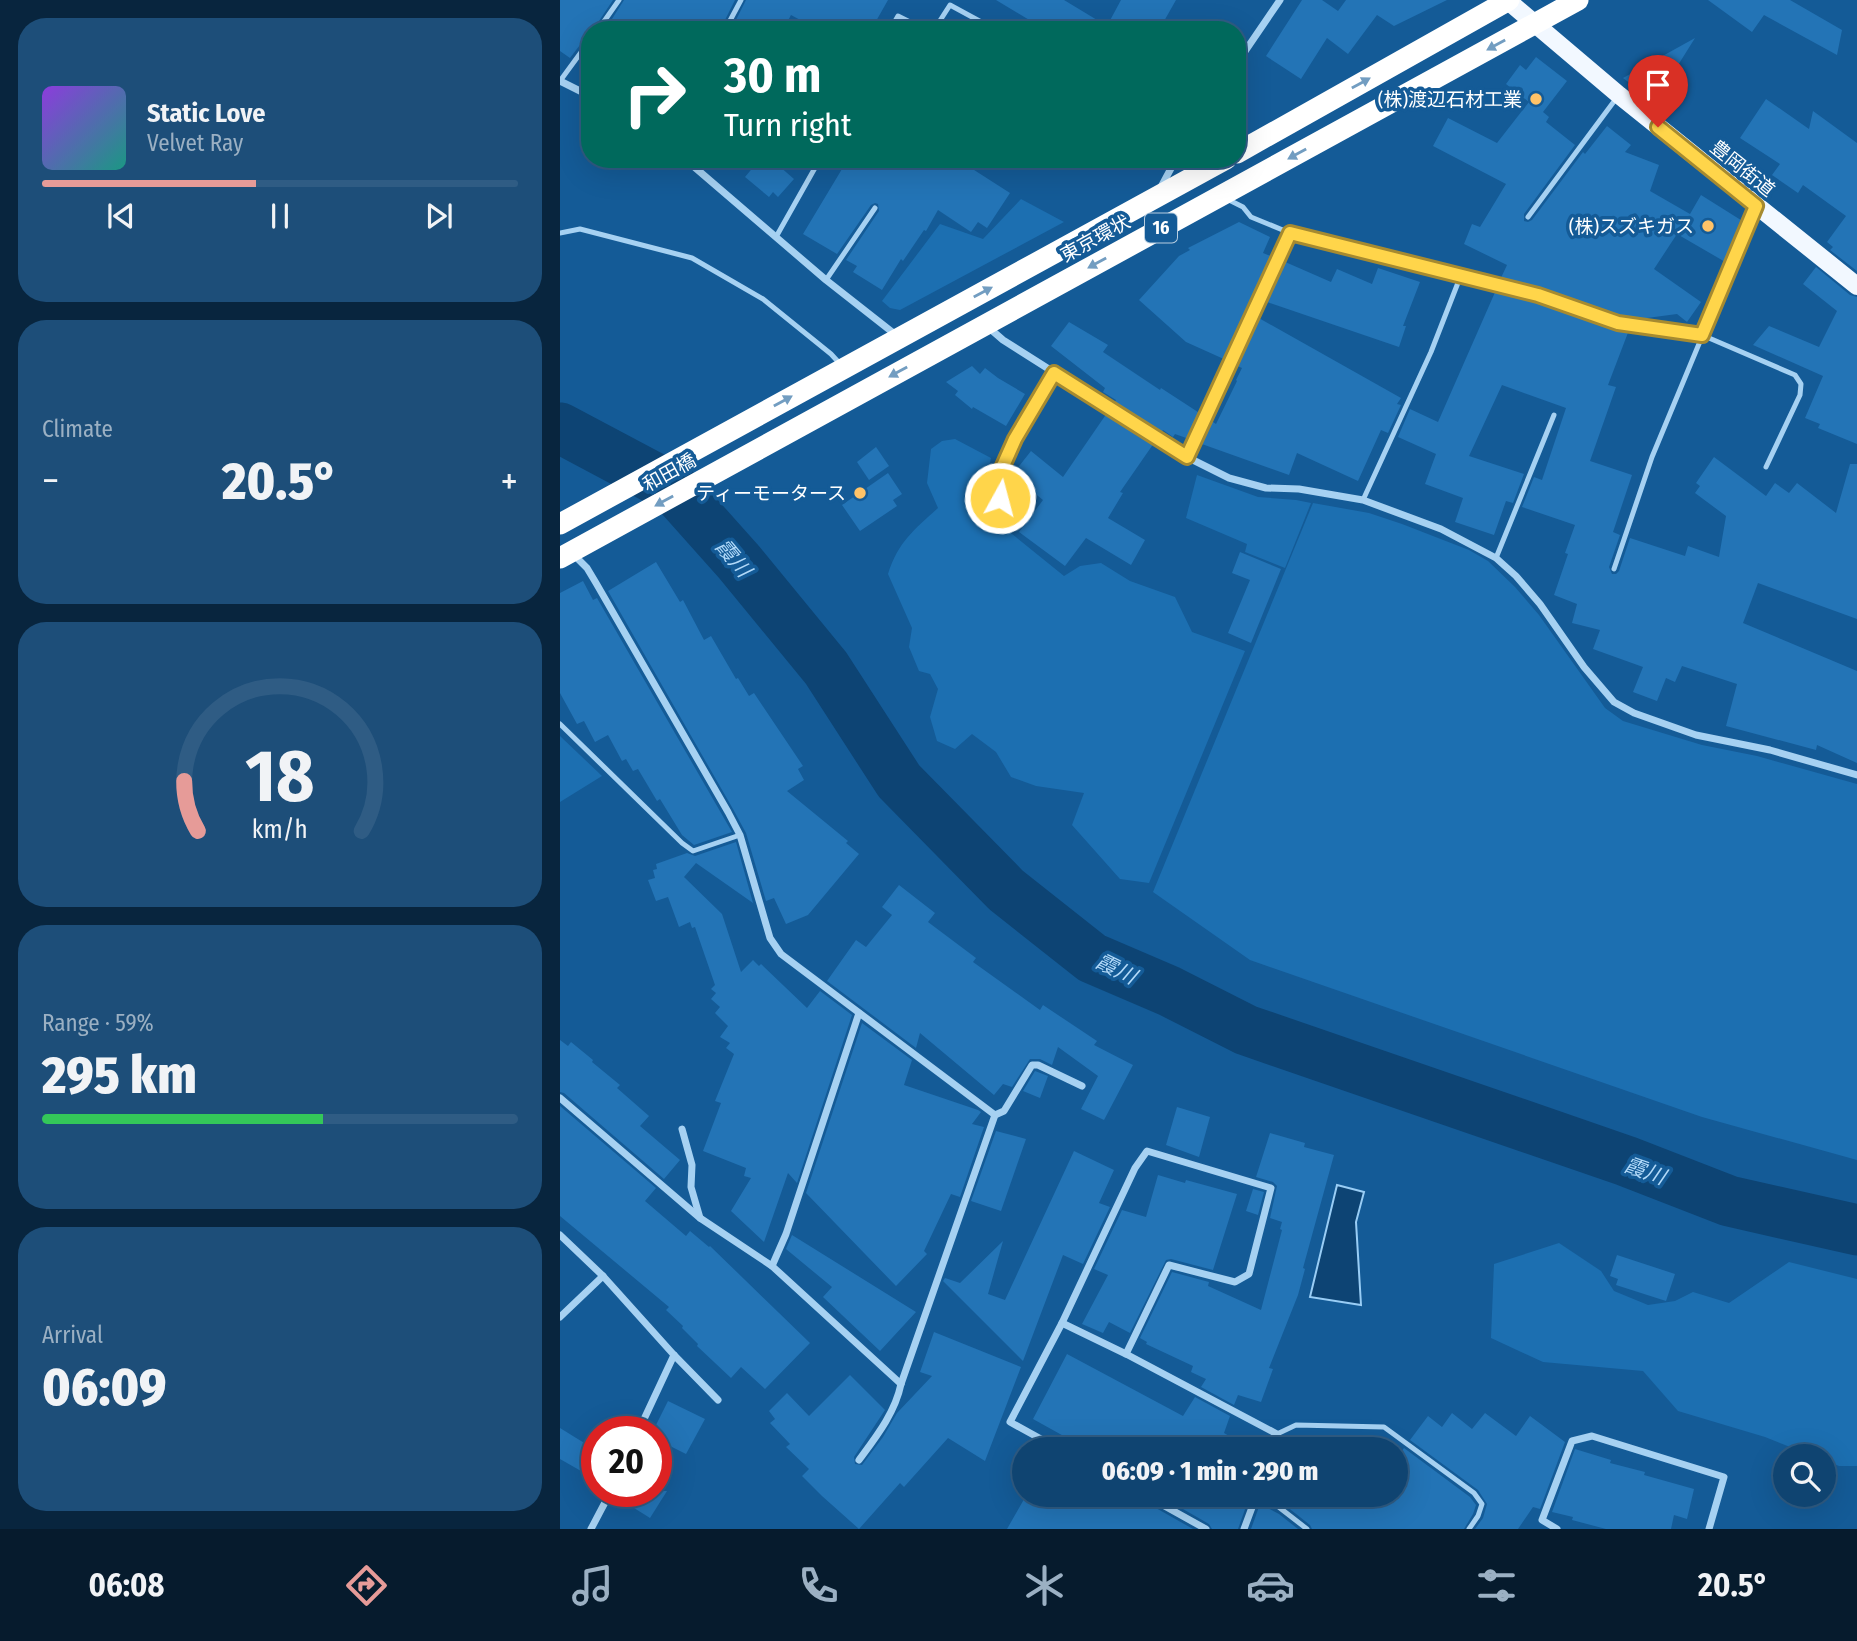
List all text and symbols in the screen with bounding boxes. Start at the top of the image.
one-way arrow [1487,39,1506,51]
text: 30 m [724,46,822,105]
icon: right [609,49,700,140]
pin [1628,55,1688,127]
icon: arrive [1639,66,1677,104]
one-way arrow [1351,77,1370,89]
place label: (株)渡辺石材工業 [1378,88,1522,111]
marker: (株)渡辺石材工業 [1528,91,1544,107]
text: Static Love [147,98,265,129]
text: Turn right [724,106,851,144]
text: Velvet Ray [147,129,243,157]
street label: 豊岡街道 [1706,136,1779,201]
one-way arrow [1287,148,1307,160]
icon: previous [102,197,140,235]
icon: pause [261,197,299,235]
icon: next [420,197,458,235]
street label: 東京環状 [1056,210,1134,267]
road number: 16 [1145,213,1177,242]
place label: (株)スズキガス [1569,215,1694,238]
marker: (株)スズキガス [1700,218,1716,234]
one-way arrow [1088,257,1107,269]
one-way arrow [973,286,993,298]
one-way arrow [888,367,908,378]
one-way arrow [774,395,793,407]
text: Climate [42,415,113,443]
street label: 和田橋 [639,449,700,496]
text: 20.5° [222,450,338,513]
text: − [42,458,59,504]
text: + [501,458,518,504]
position arrow [963,461,1037,535]
place label: ティーモータース [696,482,846,505]
marker: ティーモータース [852,485,868,501]
one-way arrow [654,495,674,507]
water label: 霞川 [710,534,758,584]
text: 18 [245,733,315,820]
text: km/h [252,814,308,844]
water label: 霞川 [1091,948,1142,991]
text: Range · 59% [42,1009,154,1037]
text: 295 km [42,1044,197,1107]
water label: 霞川 [1621,1152,1671,1191]
text: Arrival [42,1321,103,1349]
text: 06:09 [42,1356,166,1419]
speed limit sign: 20 [581,1416,672,1507]
map controls [1773,1444,1836,1507]
button: search [1773,1444,1836,1507]
text: 06:09 · 1 min · 290 m [1102,1456,1318,1487]
icon: directions [342,1561,391,1610]
icon: music [568,1561,617,1610]
icon: phone [794,1561,843,1610]
icon: climate [1020,1561,1069,1610]
icon: car [1246,1561,1295,1610]
icon: filters [1472,1561,1521,1610]
text: 06:08 [89,1566,164,1604]
text: 20.5° [1698,1566,1768,1604]

